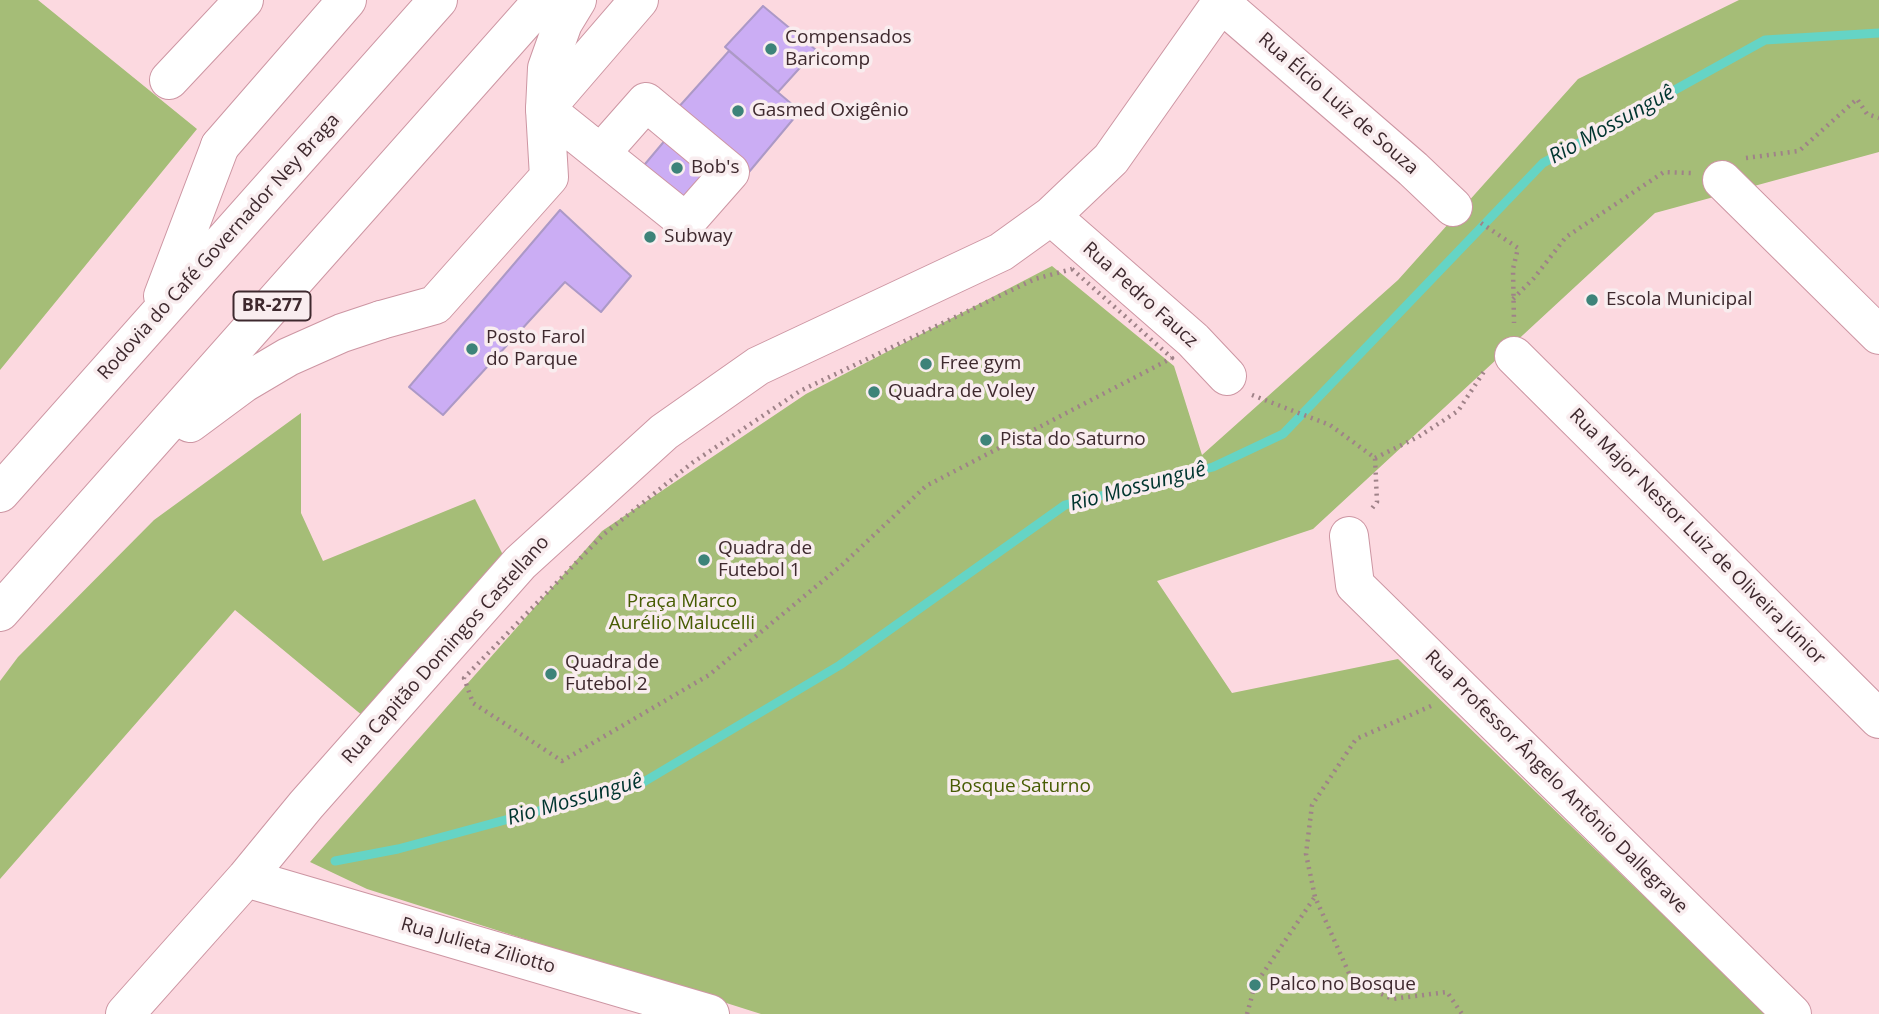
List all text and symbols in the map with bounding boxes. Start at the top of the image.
place label: Compensados Baricomp [785,27,912,71]
street label: Rua Élcio Luiz de Souza [1253,28,1423,180]
marker: Compensados Baricomp [763,41,779,57]
water label: Rio Mossunguê [1545,80,1679,170]
place label: Gasmed Oxigênio [752,100,909,122]
marker: Gasmed Oxigênio [730,103,746,119]
street label: Rodovia do Café Governador Ney Braga [93,109,345,385]
place label: Bob's [691,157,740,179]
marker: Bob's [669,160,685,176]
place label: Subway [664,226,732,248]
marker: Subway [642,229,658,245]
street label: Rua Pedro Faucz [1078,237,1202,353]
place label: Escola Municipal [1606,289,1752,311]
road number: BR-277 [233,292,310,320]
marker: Escola Municipal [1584,292,1600,308]
place label: Posto Farol do Parque [486,327,585,371]
marker: Posto Farol do Parque [464,341,480,357]
place label: Free gym [940,353,1021,375]
marker: Free gym [918,356,934,372]
place label: Quadra de Voley [888,381,1035,403]
marker: Quadra de Voley [866,384,882,400]
street label: Rua Major Nestor Luiz de Oliveira Júnior [1564,404,1830,670]
place label: Pista do Saturno [1000,429,1146,451]
marker: Pista do Saturno [978,432,994,448]
water label: Rio Mossunguê [1067,457,1209,517]
street label: Rua Capitão Domingos Castellano [338,531,554,769]
place label: Quadra de Futebol 1 [718,538,812,582]
marker: Quadra de Futebol 1 [696,552,712,568]
park label: Praça Marco Aurélio Malucelli [609,591,755,635]
street label: Rua Professor Ângelo Antônio Dallegrave [1420,646,1692,918]
place label: Quadra de Futebol 2 [565,652,659,696]
marker: Quadra de Futebol 2 [543,666,559,682]
water label: Rio Mossunguê [504,769,646,831]
park label: Bosque Saturno [949,776,1091,798]
street label: Rua Julieta Ziliotto [398,913,558,979]
place label: Palco no Bosque [1269,974,1416,996]
marker: Palco no Bosque [1247,977,1263,993]

